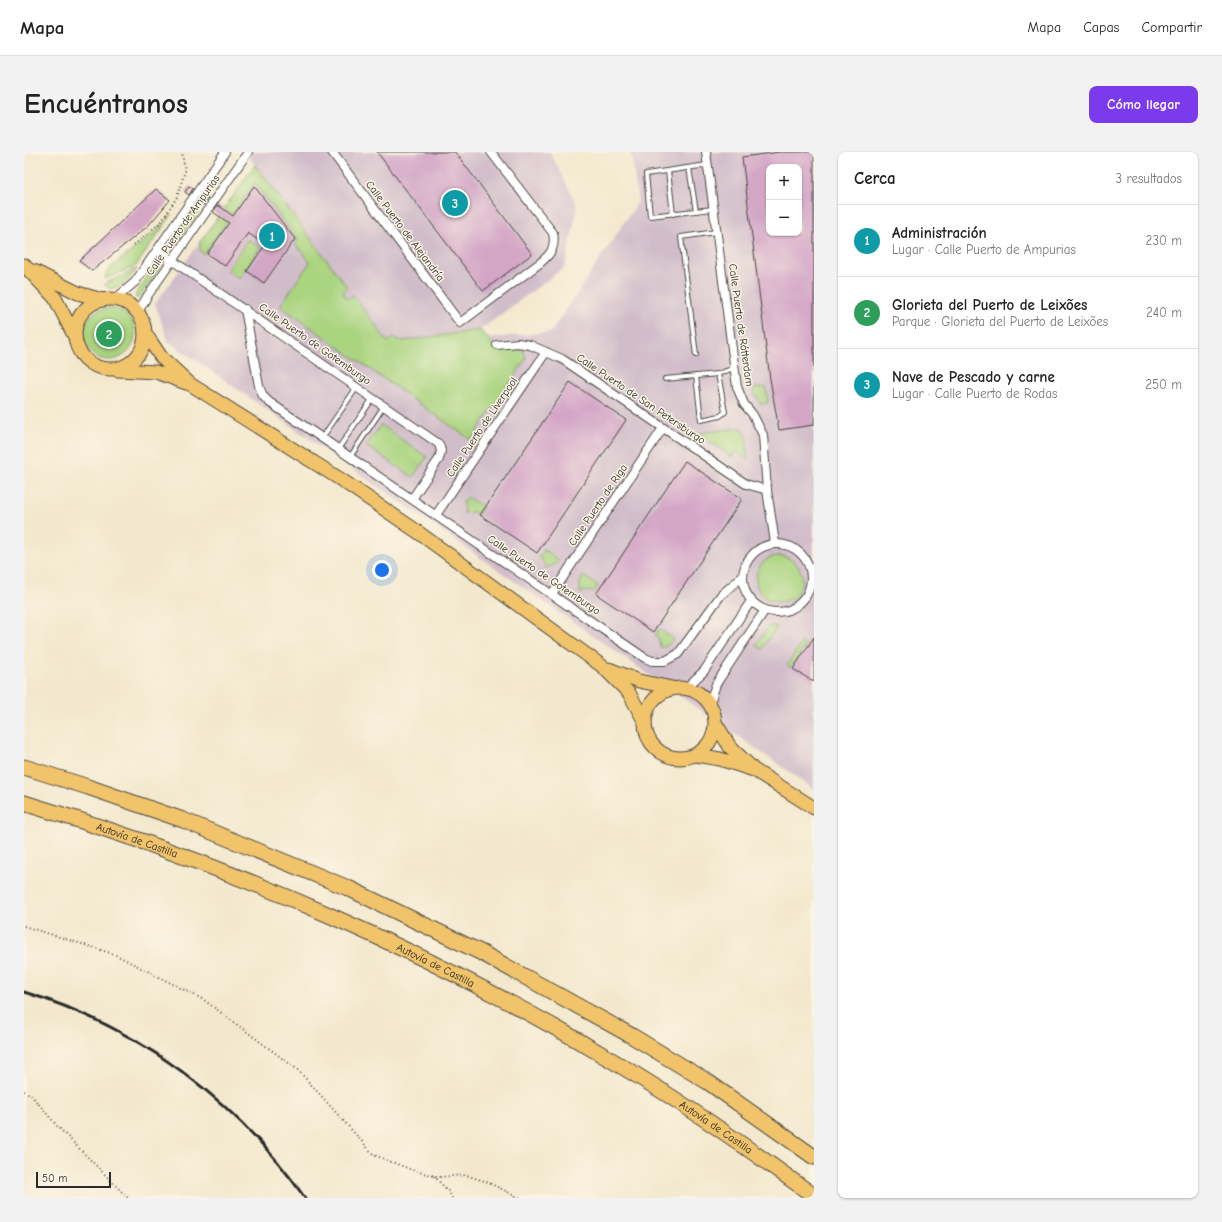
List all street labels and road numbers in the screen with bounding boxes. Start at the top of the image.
street label: Calle Puerto de Ampurias [143,172,223,278]
street label: Calle Puerto de Alejandría [363,178,447,284]
street label: Calle Puerto de Rótterdam [726,263,756,387]
street label: Calle Puerto de Gotemburgo [257,300,374,388]
street label: Calle Puerto de San Petersburgo [574,351,708,447]
street label: Calle Puerto de Liverpool [444,375,520,479]
street label: Calle Puerto de Riga [566,462,630,548]
street label: Calle Puerto de Gotemburgo [485,532,603,618]
street label: Autovía de Castilla [95,820,180,860]
street label: Autovía de Castilla [395,940,477,990]
street label: Autovía de Castilla [677,1098,755,1156]

